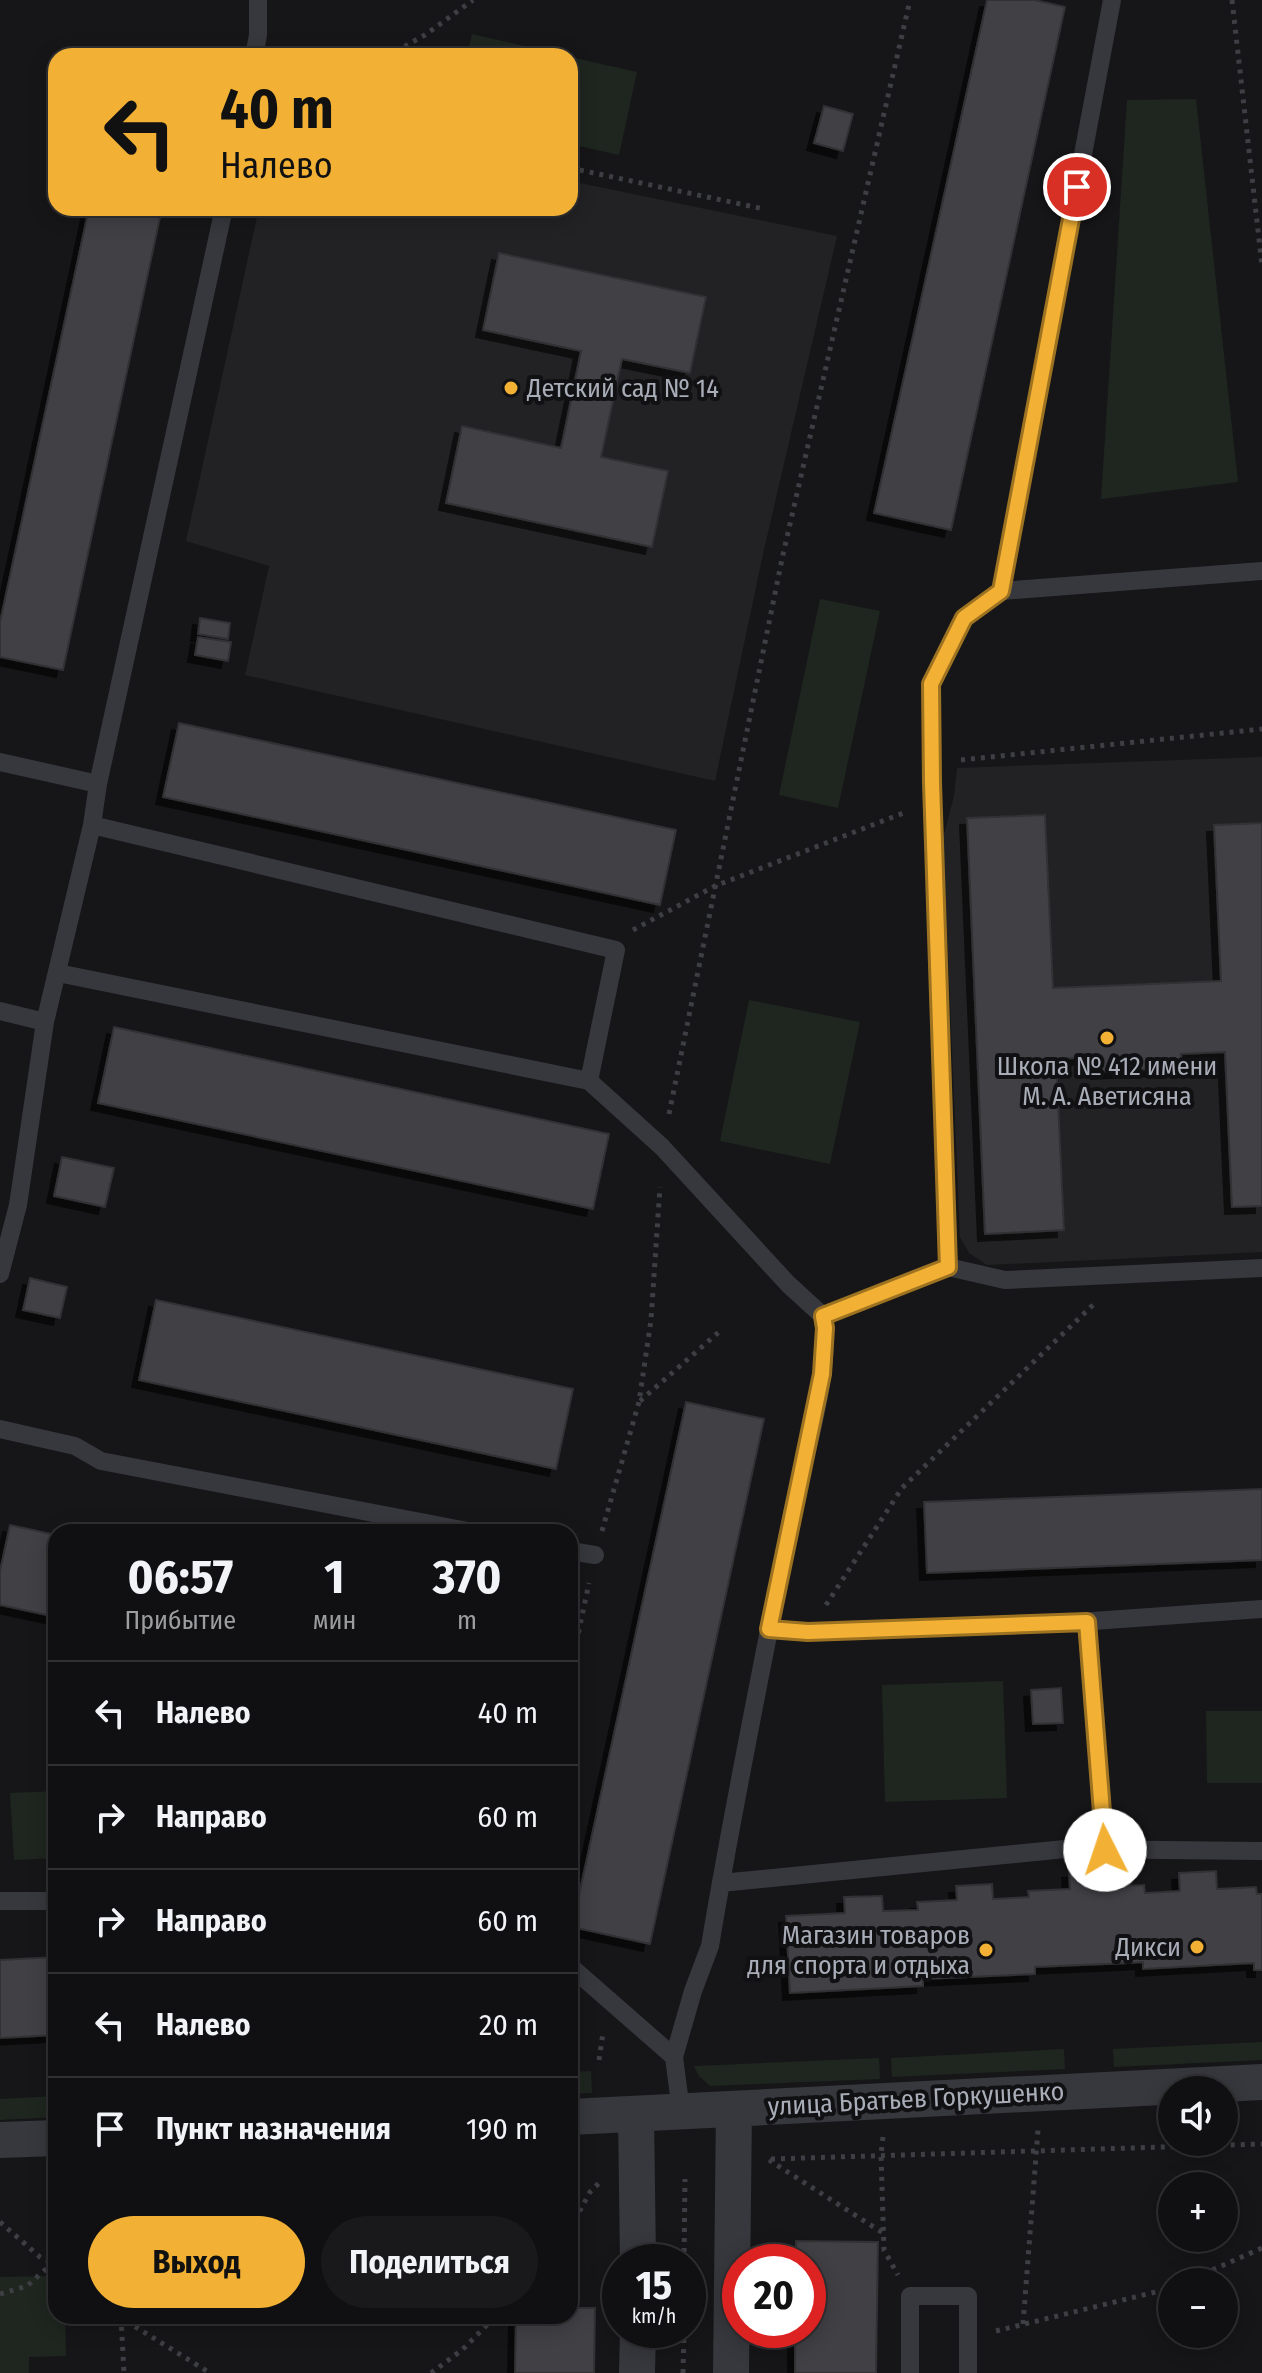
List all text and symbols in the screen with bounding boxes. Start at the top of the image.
text: 40 m [220,76,334,143]
icon: left [88,80,192,184]
text: Налево [220,144,333,188]
pin [1043,153,1111,221]
icon: arrive [1055,165,1099,209]
place label: Детский сад № 14 [526,373,719,404]
marker: Детский сад № 14 [502,379,520,397]
marker: Школа № 412 имени М. А. Аветисяна [1098,1029,1116,1047]
place label: Школа № 412 имени М. А. Аветисяна [997,1051,1217,1112]
text: 06:57 [128,1548,233,1606]
text: 1 [324,1548,345,1606]
text: 370 [433,1548,501,1606]
text: Прибытие [125,1605,236,1636]
text: мин [313,1605,356,1636]
text: m [457,1605,477,1636]
icon: left [88,1691,132,1735]
text: Налево [156,1695,251,1731]
text: 40 m [478,1695,538,1731]
icon: right [88,1795,132,1839]
text: Направо [156,1799,267,1835]
text: 60 m [477,1799,538,1835]
position arrow [1063,1808,1147,1892]
icon: right [88,1899,132,1943]
text: Направо [156,1903,267,1939]
text: 60 m [477,1903,538,1939]
place label: Магазин товаров для спорта и отдыха [747,1920,970,1981]
place label: Дикси [1115,1932,1181,1963]
marker: Дикси [1188,1938,1206,1956]
marker: Магазин товаров для спорта и отдыха [977,1941,995,1959]
icon: left [88,2003,132,2047]
text: Налево [156,2007,251,2043]
text: 20 m [479,2007,538,2043]
street label: улица Братьев Горкушенко [767,2076,1065,2122]
map controls [1158,2076,1238,2348]
button: sound [1158,2076,1238,2156]
icon: arrive [88,2107,132,2151]
text: Пункт назначения [156,2111,391,2147]
text: 190 m [466,2111,538,2147]
button: + [1158,2172,1238,2252]
button: Выход [88,2216,305,2308]
button: Поделиться [321,2216,538,2308]
speed limit sign: 20 [722,2244,826,2348]
text: 15 [636,2262,672,2310]
button: − [1158,2268,1238,2348]
text: km/h [632,2304,676,2328]

